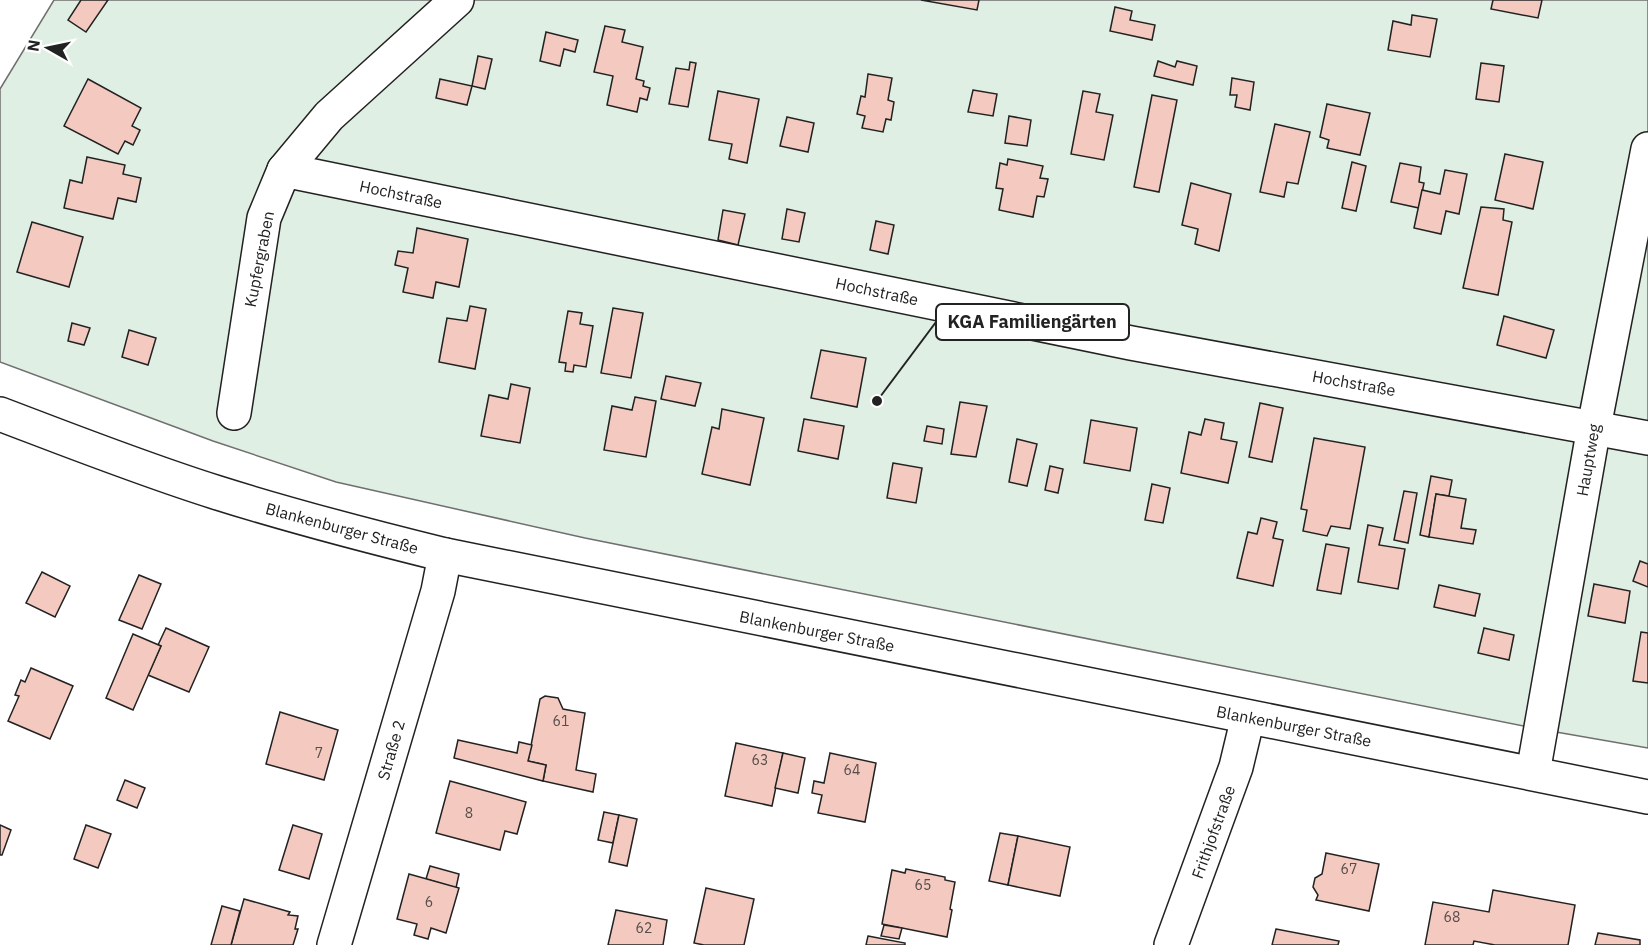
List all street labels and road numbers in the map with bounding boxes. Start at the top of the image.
street label: Hochstraße [358,175,444,213]
street label: Kupfergraben [240,209,278,309]
street label: Hochstraße [834,272,920,310]
street label: Hochstraße [1311,366,1397,400]
street label: Hauptweg [1572,422,1604,498]
street label: Blankenburger Straße [263,498,421,558]
street label: Blankenburger Straße [738,606,896,656]
street label: Blankenburger Straße [1215,701,1373,751]
street label: Straße 2 [373,718,409,782]
street label: Frithjofstraße [1187,782,1239,881]

